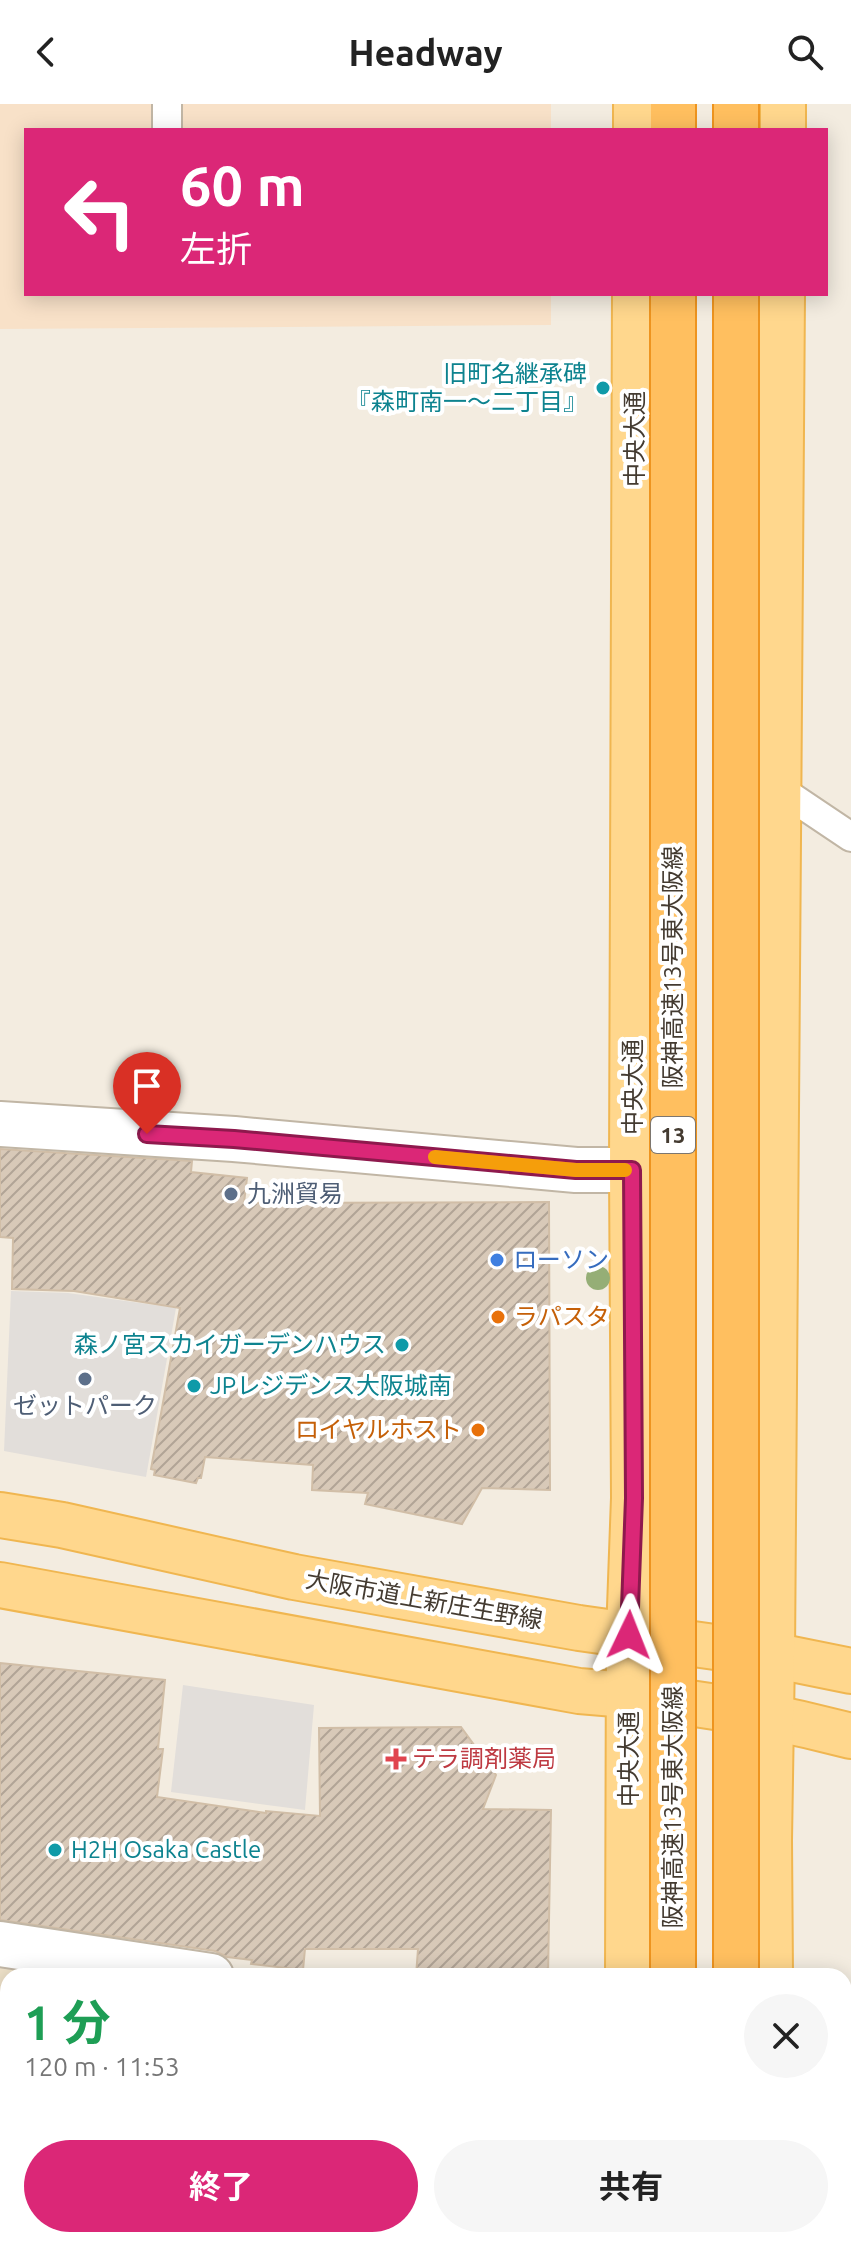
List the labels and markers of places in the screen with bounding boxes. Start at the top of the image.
place label: 旧町名継承碑 『森町南一～二丁目』 [347,360,587,415]
marker: 旧町名継承碑 『森町南一～二丁目』 [594,379,612,397]
pin [113,1052,181,1134]
place label: 九洲貿易 [247,1180,343,1207]
marker: 九洲貿易 [222,1185,240,1203]
place label: ローソン [513,1246,609,1273]
marker: ローソン [488,1251,506,1269]
place label: ラパスタ [514,1303,610,1330]
marker: ラパスタ [489,1308,507,1326]
place label: 森ノ宮スカイガーデンハウス [74,1331,386,1358]
marker: 森ノ宮スカイガーデンハウス [393,1336,411,1354]
marker: ゼットパーク [76,1370,94,1388]
place label: JPレジデンス大阪城南 [210,1372,452,1399]
marker: JPレジデンス大阪城南 [185,1377,203,1395]
place label: ゼットパーク [13,1392,157,1419]
place label: ロイヤルホスト [295,1416,462,1443]
marker: ロイヤルホスト [469,1421,487,1439]
place label: テラ調剤薬局 [412,1745,556,1772]
marker: テラ調剤薬局 [387,1750,405,1768]
place label: H2H Osaka Castle [71,1836,261,1863]
marker: H2H Osaka Castle [46,1841,64,1859]

